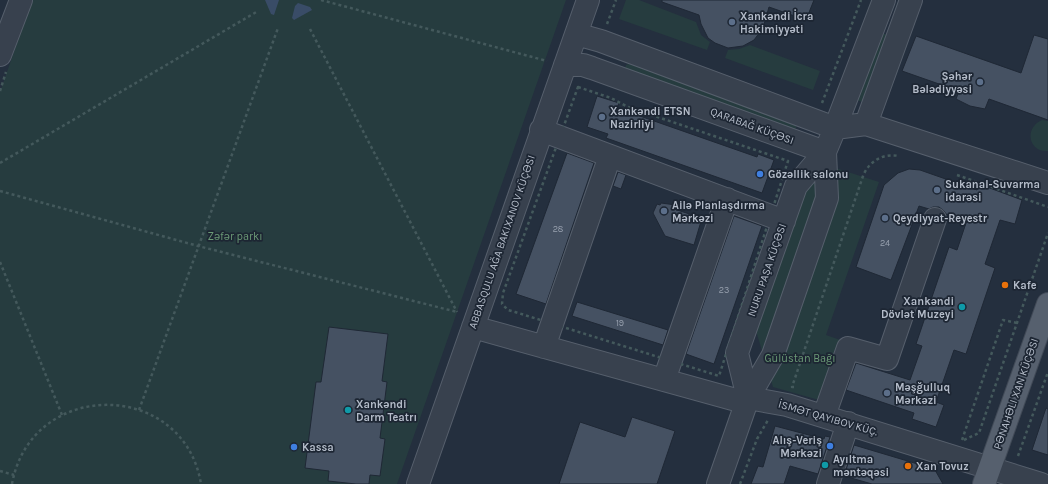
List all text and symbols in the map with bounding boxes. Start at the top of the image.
place label: Xankəndi İcra Hakimiyyəti [740,9,813,36]
marker: Xankəndi İcra Hakimiyyəti [727,17,737,27]
place label: Şəhər Bələdiyyəsi [912,70,973,96]
marker: Şəhər Bələdiyyəsi [975,77,985,87]
street label: QARABAĞ KÜÇƏSI [708,104,796,147]
place label: Xankəndi ETSN Nazirliyi [610,105,691,131]
marker: Xankəndi ETSN Nazirliyi [597,112,607,122]
street label: ABBASQULU AĞA BAKIXANOV KÜÇƏSI [465,153,538,331]
place label: Gözəllik salonu [768,168,848,181]
marker: Gözəllik salonu [755,169,765,179]
place label: Sukanal-Suvarma idarəsi [945,178,1040,204]
marker: Sukanal-Suvarma idarəsi [932,185,942,195]
place label: Ailə Planlaşdırma Mərkəzi [672,199,765,225]
marker: Ailə Planlaşdırma Mərkəzi [659,206,669,216]
place label: Qeydiyyat-Reyestr [893,212,988,225]
marker: Qeydiyyat-Reyestr [880,213,890,223]
street label: NURU PAŞA KÜÇƏSI [744,222,789,318]
house number: 28 [553,224,564,234]
park label: Zəfər parkı [207,230,263,243]
house number: 24 [880,238,890,248]
place label: Kafe [1013,279,1037,292]
marker: Kafe [1000,280,1010,290]
house number: 23 [719,285,729,295]
place label: Xankəndi Dövlət Muzeyi [881,295,954,321]
marker: Xankəndi Dövlət Muzeyi [957,302,967,312]
house number: 19 [616,318,624,328]
street label: PƏNAHƏLI XAN KÜÇƏSI [990,336,1041,451]
park label: Gülüstan Bağı [764,352,836,365]
place label: Məşğulluq Mərkəzi [895,381,950,407]
marker: Məşğulluq Mərkəzi [882,388,892,398]
street label: İSMƏT QAYIBOV KÜÇ. [777,397,880,438]
place label: Xankəndi Darm Teatrı [356,398,417,424]
marker: Xankəndi Darm Teatrı [343,405,353,415]
place label: Alış-Veriş Mərkəzi [773,434,822,460]
place label: Kassa [302,441,334,454]
marker: Alış-Veriş Mərkəzi [825,441,835,451]
marker: Kassa [289,442,299,452]
place label: Ayıltma məntəqəsi [833,453,889,479]
marker: Ayıltma məntəqəsi [820,460,830,470]
place label: Xan Tovuz [916,460,969,473]
marker: Xan Tovuz [903,461,913,471]

